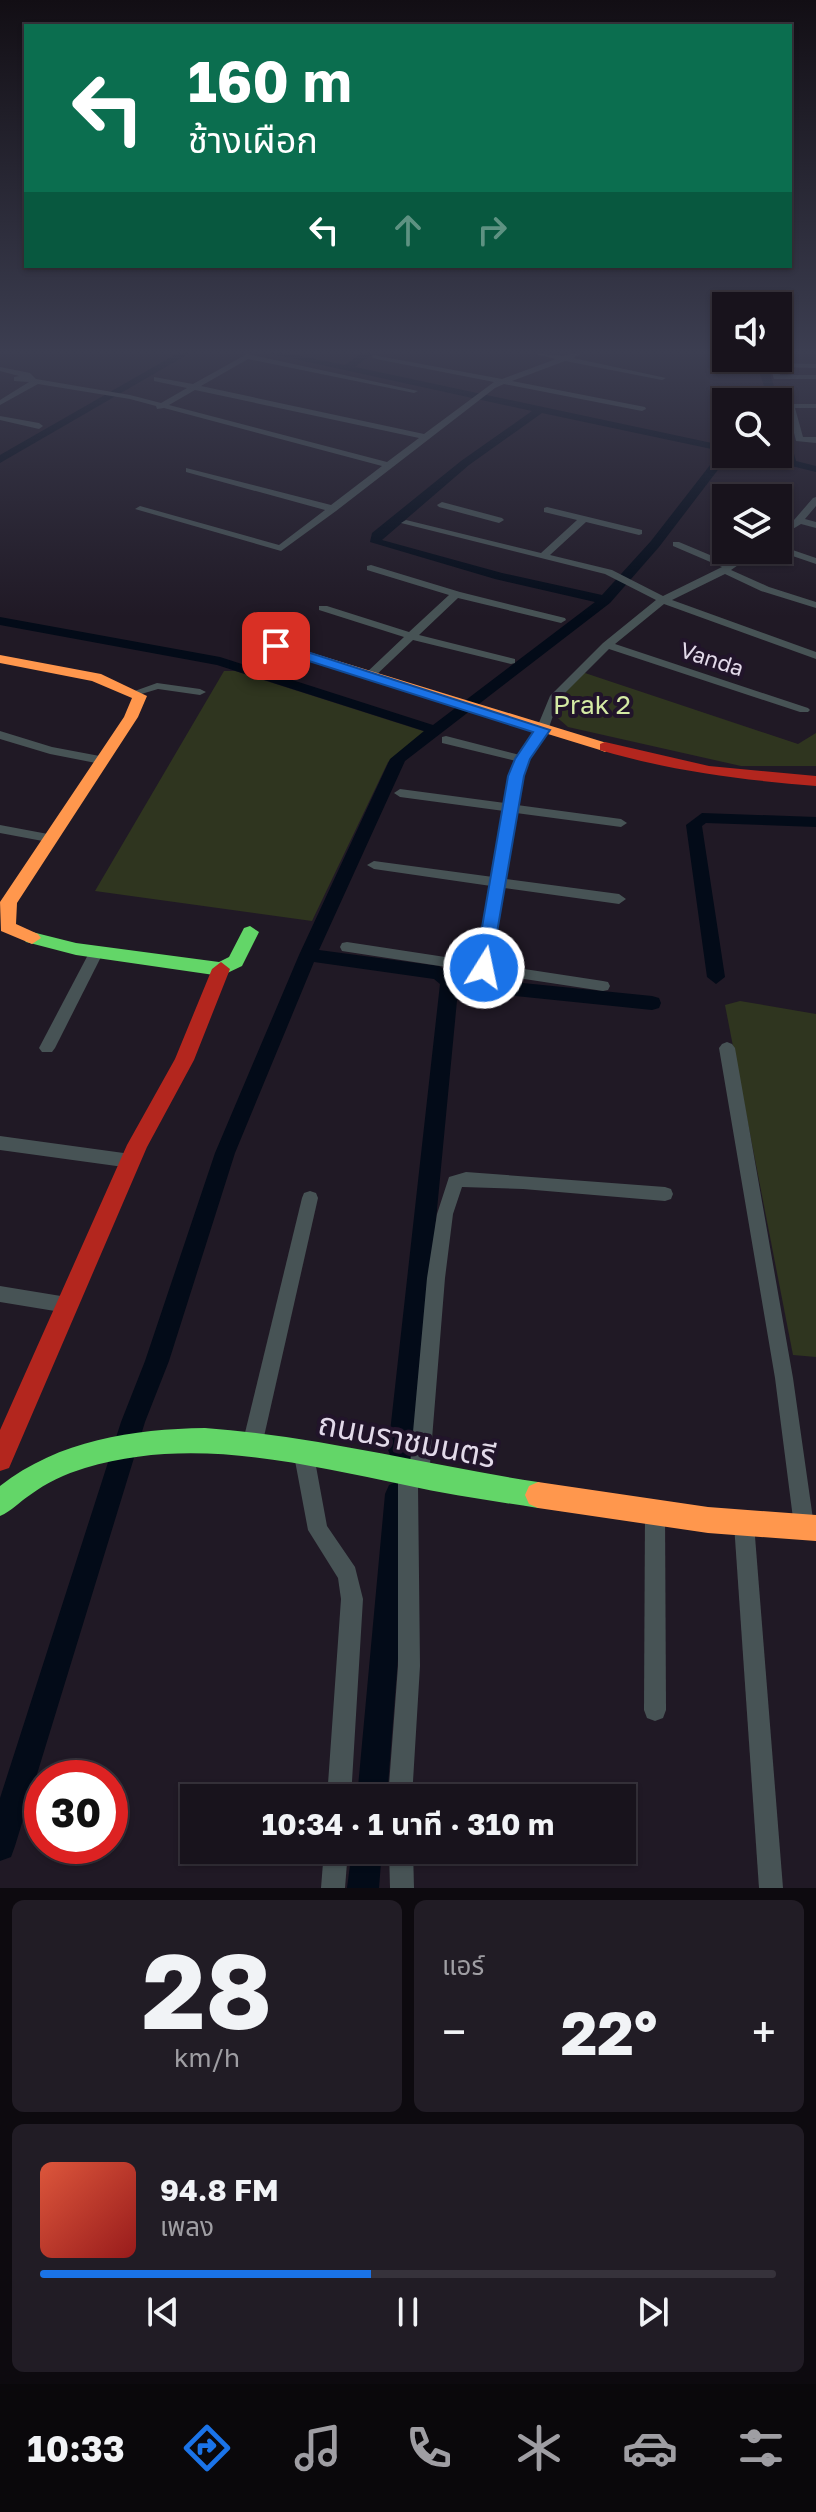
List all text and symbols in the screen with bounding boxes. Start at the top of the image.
text: 160 m [188,47,352,114]
icon: left [56,56,160,160]
text: ช้างเผือก [188,118,318,161]
icon: left [302,208,346,252]
icon: ahead [386,208,430,252]
icon: right [470,208,514,252]
map controls [712,292,792,564]
button: sound [712,292,792,372]
button: search [712,388,792,468]
button: layers [712,484,792,564]
pin [242,612,310,680]
icon: arrive [254,624,298,668]
street label: Vanda [677,636,747,681]
park label: Prak 2 [553,689,631,720]
position arrow [442,926,526,1010]
street label: ถนนราชมนตรี [315,1403,499,1475]
speed limit sign: 30 [24,1760,128,1864]
text: 10:34 · 1 นาที · 310 m [262,1806,554,1842]
text: 28 [142,1927,272,2052]
text: แอร์ [442,1950,484,1981]
text: 22° [561,1996,657,2068]
text: − [442,2005,466,2058]
text: + [752,2005,776,2058]
text: km/h [174,2042,240,2073]
text: 94.8 FM [160,2172,279,2208]
text: เพลง [160,2211,214,2242]
icon: previous [141,2290,185,2334]
icon: pause [386,2290,430,2334]
icon: next [631,2290,675,2334]
icon: directions [179,2420,235,2476]
icon: music [290,2420,346,2476]
icon: phone [401,2420,457,2476]
icon: climate [511,2420,567,2476]
icon: car [622,2420,678,2476]
icon: filters [733,2420,789,2476]
text: 10:33 [27,2427,125,2470]

